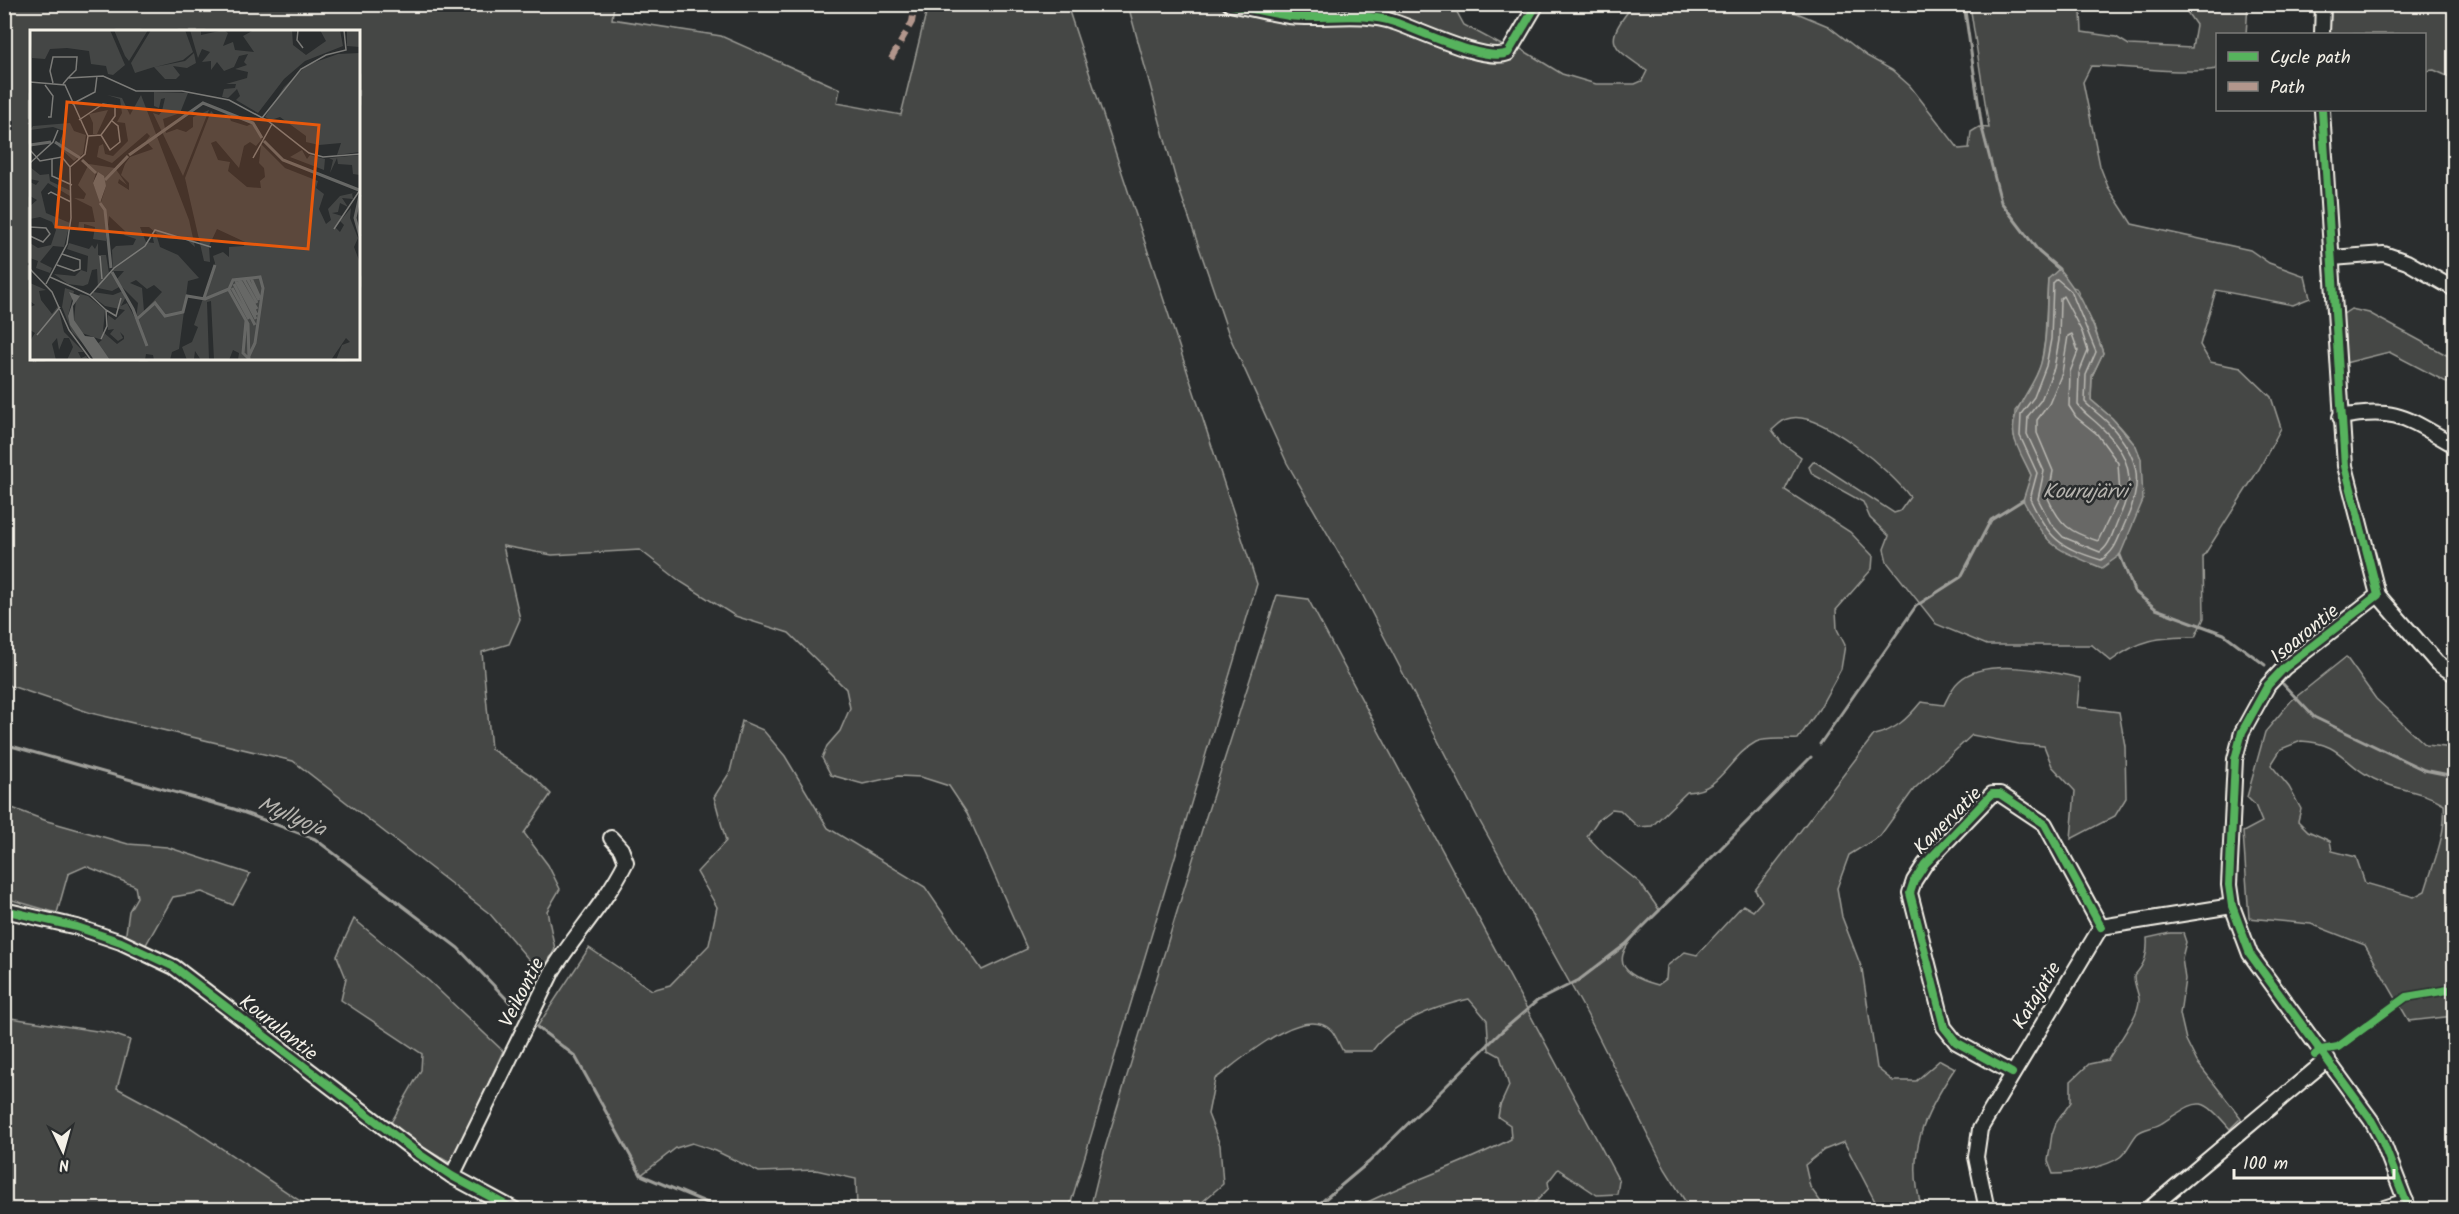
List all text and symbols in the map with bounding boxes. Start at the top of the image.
inset map [30,30,360,360]
legend [2216,33,2426,111]
text: Cycle path [2270,44,2351,73]
text: Path [2270,74,2305,103]
water label: Kourujärvi [2042,476,2132,509]
street label: Isoarontie [2264,597,2347,672]
street label: Kanervatie [1906,779,1990,863]
water label: Myllyoja [252,788,332,847]
street label: Veikontie [492,952,554,1034]
street label: Katajatie [2005,956,2071,1036]
street label: Kourulantie [231,987,324,1070]
north arrow [33,1121,93,1181]
scale bar [2234,1142,2394,1180]
text: 100 m [2243,1150,2288,1179]
text: N [58,1152,70,1177]

